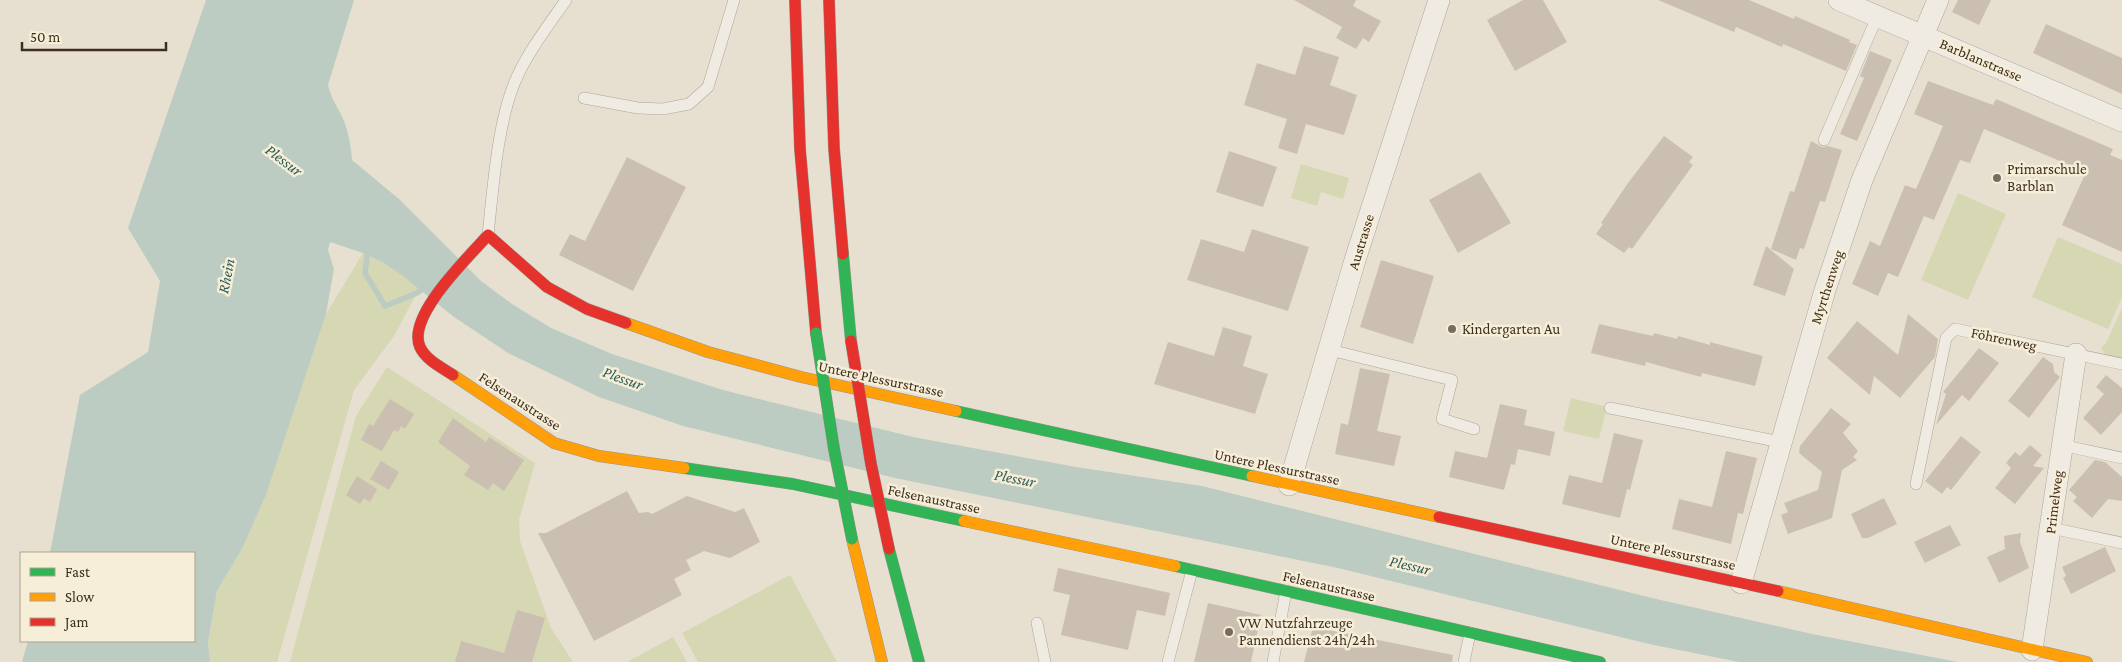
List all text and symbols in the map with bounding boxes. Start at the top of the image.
scale bar [22,20,166,52]
text: 50 m [30,29,60,45]
street label: Barblanstrasse [1937,35,2025,85]
water label: Plessur [262,141,306,180]
place label: Primarschule Barblan [2007,161,2087,194]
marker: Primarschule Barblan [1991,172,2003,184]
street label: Austrasse [1345,212,1377,272]
street label: Myrthenweg [1807,248,1847,326]
water label: Rhein [214,257,238,295]
place label: Kindergarten Au [1462,321,1560,338]
marker: Kindergarten Au [1446,323,1458,335]
street label: Föhrenweg [1969,324,2038,355]
street label: Untere Plessurstrasse [817,358,946,400]
water label: Plessur [601,363,646,393]
street label: Felsenaustrasse [476,369,564,434]
street label: Untere Plessurstrasse [1213,446,1342,488]
water label: Plessur [993,466,1037,490]
street label: Primelweg [2042,469,2067,535]
street label: Felsenaustrasse [886,481,982,517]
street label: Untere Plessurstrasse [1609,531,1738,573]
legend [20,552,195,642]
water label: Plessur [1388,552,1433,578]
text: Fast [65,564,91,580]
street label: Felsenaustrasse [1281,568,1377,604]
text: Slow [65,589,95,605]
text: Jam [63,614,88,631]
place label: VW Nutzfahrzeuge Pannendienst 24h/24h [1239,615,1375,648]
marker: VW Nutzfahrzeuge Pannendienst 24h/24h [1223,626,1235,638]

